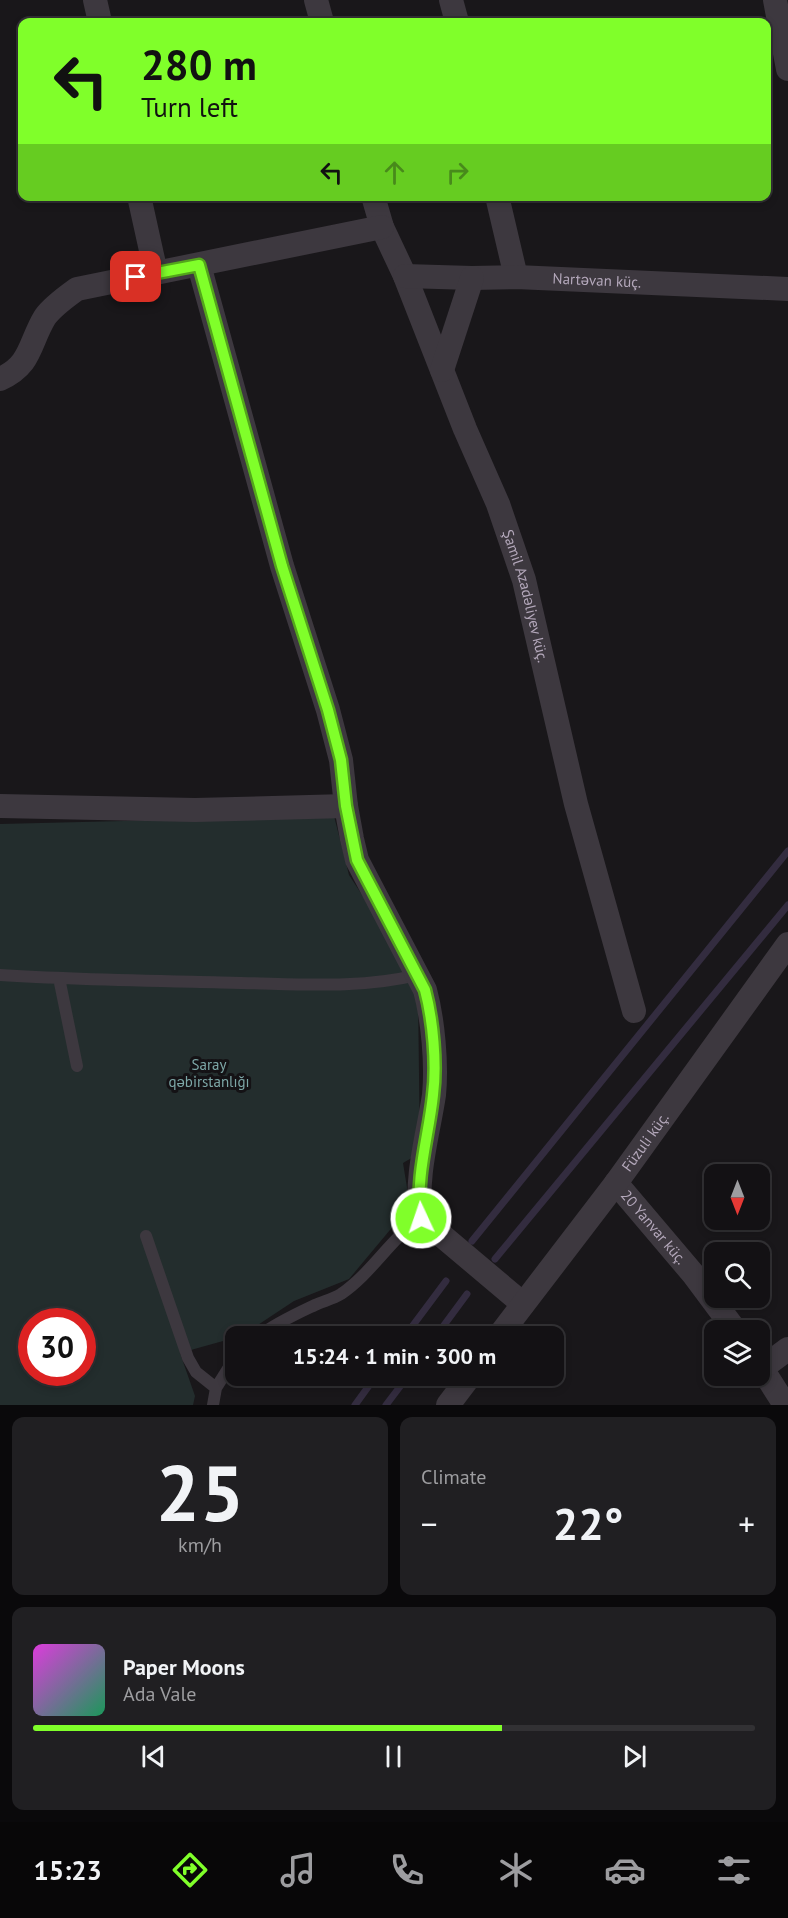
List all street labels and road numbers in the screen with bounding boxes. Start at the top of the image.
street label: Nartəvan küç. [552,269,642,292]
street label: Şamil Azadəliyev küç. [498,527,553,664]
street label: Füzuli küç. [617,1109,673,1175]
street label: 20 Yanvar küç. [617,1186,691,1268]

